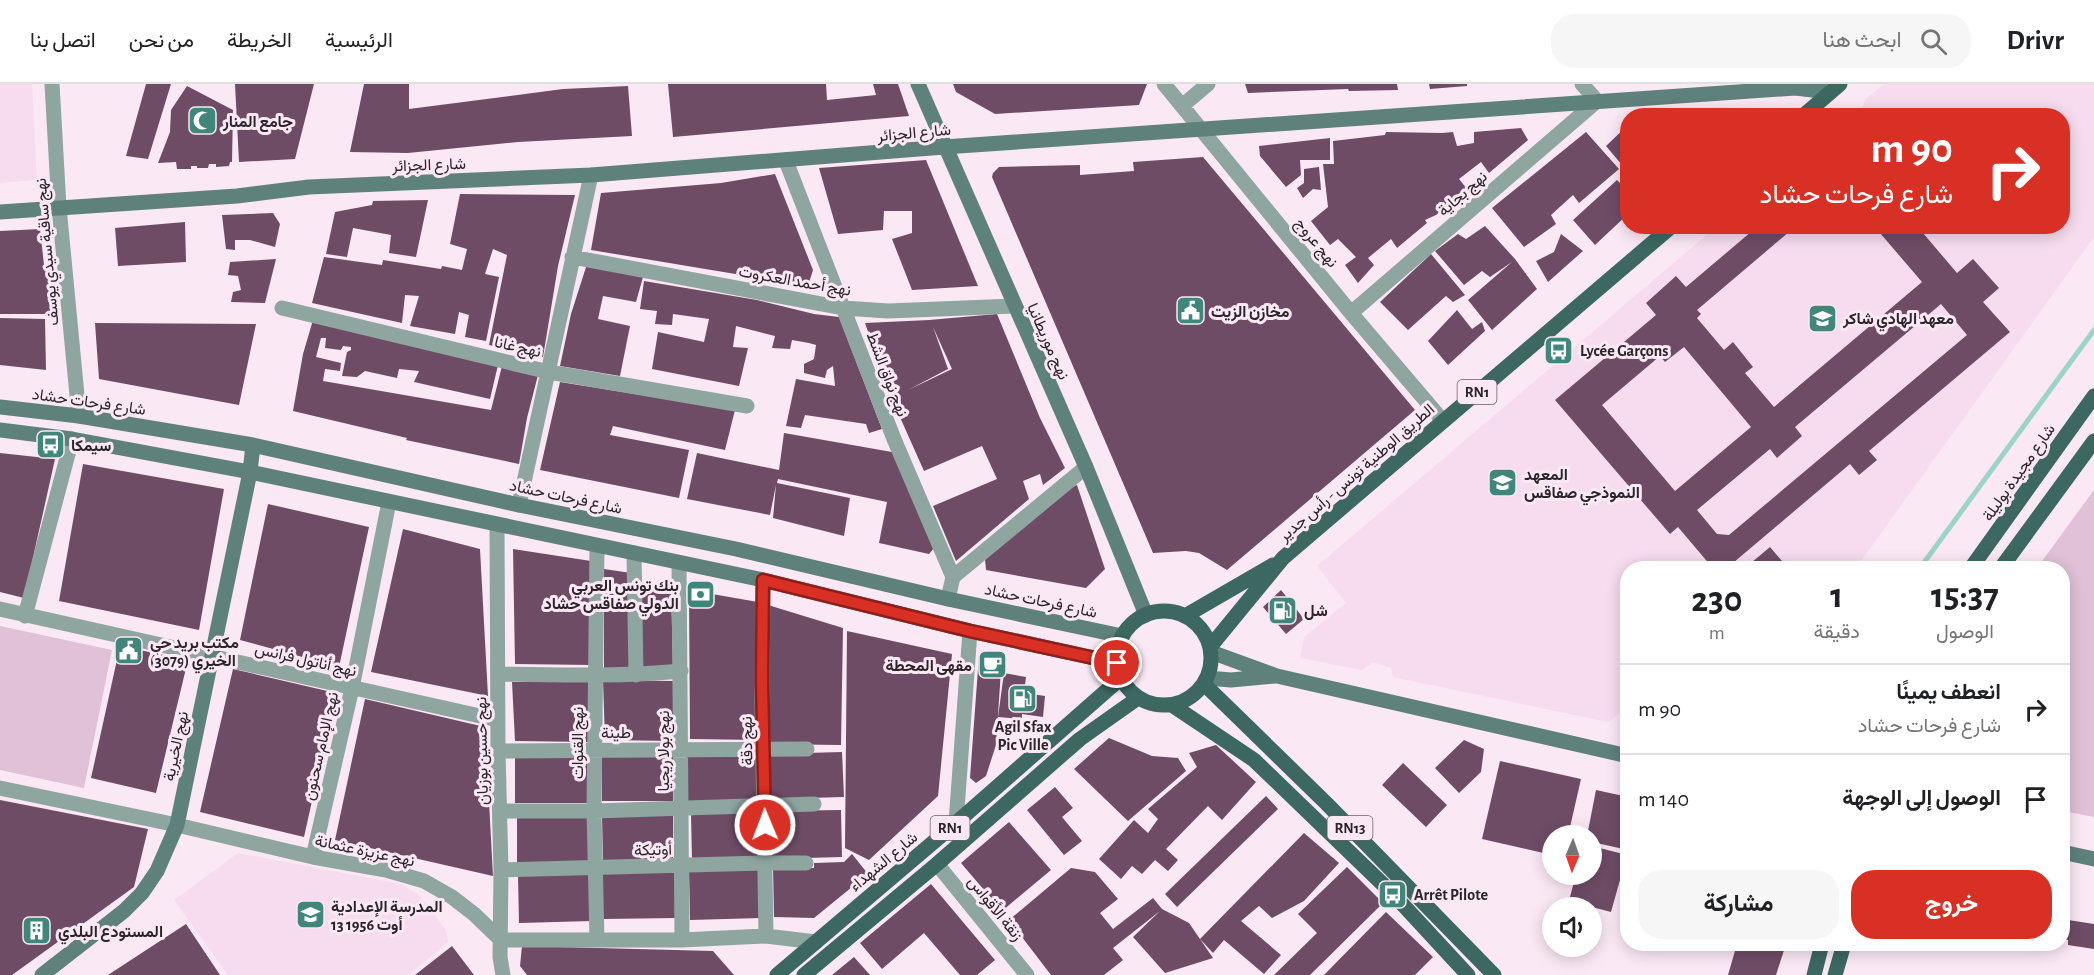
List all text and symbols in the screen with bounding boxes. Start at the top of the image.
search box [1551,14,1971,68]
icon: search [1917,25,1950,58]
text: Drivr [2007,27,2064,55]
text: ابحث هنا [1822,29,1902,51]
text: اتصل بنا [30,30,96,51]
text: من نحن [129,30,194,51]
text: الخريطة [227,30,292,51]
text: الرئيسية [325,30,393,51]
mosque icon: جامع المنار [186,105,218,137]
place label: جامع المنار [222,114,293,133]
street label: شارع الجزائر [876,122,952,147]
text: 90 m [1871,128,1953,170]
icon: right [1974,132,2052,210]
street label: شارع الجزائر [391,156,466,177]
street label: نهج بجاية [1435,168,1492,222]
street label: نهج ساقية سيدي يوسف [33,177,66,326]
text: شارع فرحات حشاد [1759,181,1953,208]
street label: نهج عروج [1289,215,1341,272]
street label: نهج أحمد العكروت [737,262,852,302]
public building icon: مخازن الزيت [1174,295,1206,327]
street label: نهج موريطانيا [1021,301,1072,383]
school or university icon: معهد الهادي شاكر [1806,302,1838,334]
place label: مخازن الزيت [1211,304,1290,322]
place label: معهد الهادي شاكر [1842,311,1954,332]
street label: نهج نواق الشط [861,330,911,420]
street label: نهج غانا [492,334,543,363]
bus stop icon: Lycée Garçons [1543,334,1575,366]
place label: Lycée Garçons [1580,343,1668,360]
road number: RN1 [1458,380,1496,404]
street label: شارع فرحات حشاد [31,386,147,421]
street label: الطريق الوطنية تونس - رأس جدير [1274,400,1439,547]
street label: شارع مجيدة بوليلة [1979,421,2061,526]
bus stop icon: سيمكا [34,429,66,461]
place label: سيمكا [71,438,112,455]
school or university icon: المعهد النموذجي صفاقس [1487,467,1519,499]
place label: المعهد النموذجي صفاقس [1524,467,1640,506]
street label: شارع فرحات حشاد [507,477,624,520]
place label: بنك تونس العربي الدولي صفاقس حشاد [544,578,679,617]
bank icon: بنك تونس العربي الدولي صفاقس حشاد [684,578,716,610]
text: 1 [1830,578,1843,614]
text: 15:37 [1931,578,1999,614]
street label: شارع فرحات حشاد [982,581,1099,624]
text: 230 [1691,582,1742,618]
fuel station icon: شل [1267,594,1299,626]
place label: شل [1304,603,1328,620]
text: دقيقة [1814,622,1860,642]
text: الوصول [1936,622,1994,642]
text: m [1709,623,1725,643]
public building icon: مكتب بريد حي الخيري (3079) [113,635,145,667]
place label: مكتب بريد حي الخيري (3079) [150,635,239,674]
pin [1091,637,1142,688]
street label: نهج أناتول فرانس [253,640,358,682]
icon: arrive [1100,646,1133,679]
cafe icon: مقهى المحطة [977,649,1009,681]
place label: مقهى المحطة [885,658,972,676]
text: انعطف يمينًا [1896,681,2001,703]
fuel station icon: Agil Sfax Pic Ville [1007,682,1039,714]
street label: نهج الإمام سحنون [301,690,344,803]
icon: right [2019,693,2052,726]
street label: نهج حسين بوزيان [473,697,494,805]
text: 90 m [1638,698,1681,720]
street label: نهج القنوات [570,707,589,779]
street label: نهج الخيرية [161,710,194,783]
street label: نهج بولا ريجيا [656,710,675,792]
street label: نهج دقة [739,716,758,766]
text: شارع فرحات حشاد [1858,716,2001,736]
place label: Agil Sfax Pic Ville [995,719,1052,753]
street label: طينة [601,725,631,742]
icon: arrive [2019,783,2052,816]
text: الوصول إلى الوجهة [1842,787,2001,809]
text: 140 m [1638,788,1689,810]
position arrow [733,793,797,857]
road number: RN1 [930,816,970,840]
road number: RN13 [1328,816,1372,840]
north arrow [1542,825,1602,885]
map controls [1542,825,1602,957]
street label: شارع الشهداء [847,829,923,897]
street label: نهج عزيزة عثمانة [313,833,416,872]
street label: أوتيكة [634,840,673,861]
button: مشاركة [1638,870,1839,939]
button: خروج [1851,870,2052,939]
street label: زنقة الأقواس [963,873,1027,945]
bus stop icon: Arrêt Pilote [1377,878,1409,910]
place label: Arrêt Pilote [1414,887,1488,903]
button: sound [1542,897,1602,957]
school or university icon: المدرسة الإعدادية 13 أوت 1956 [294,899,326,931]
place label: المدرسة الإعدادية 13 أوت 1956 [331,899,443,935]
building icon: المستودع البلدي [21,915,53,947]
place label: المستودع البلدي [58,924,163,945]

